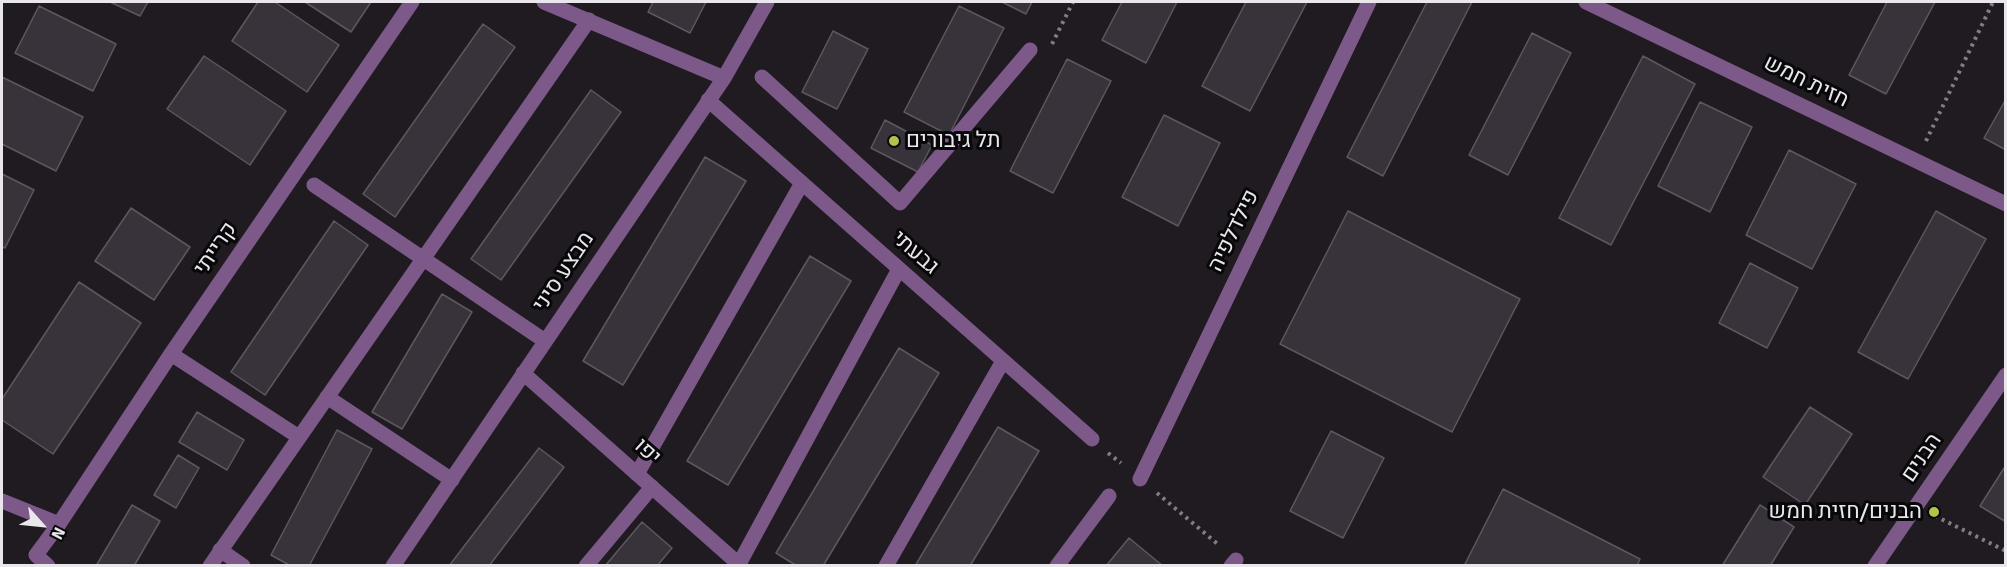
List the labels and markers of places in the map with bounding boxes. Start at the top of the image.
place label: תל גיבורים [906,128,1001,154]
marker: תל גיבורים [887,134,901,148]
place label: הבנים/חזית חמש [1768,499,1922,525]
marker: הבנים/חזית חמש [1927,505,1941,519]

